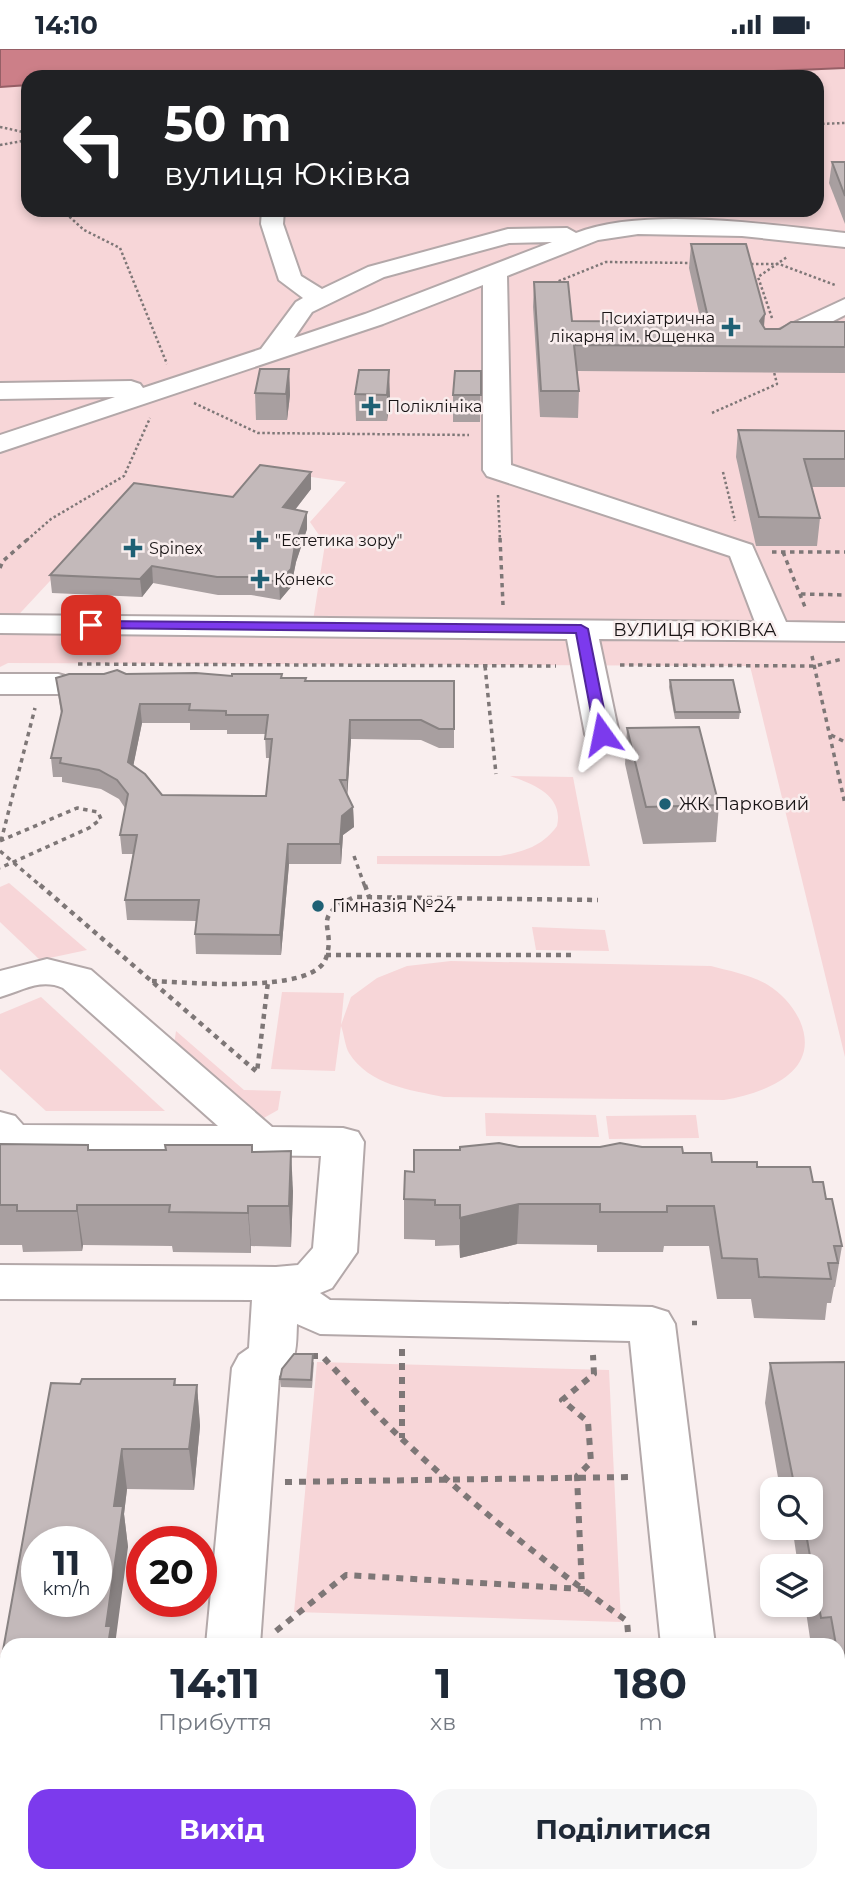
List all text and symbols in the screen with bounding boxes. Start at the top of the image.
text: 14:10 [35,9,98,41]
text: 50 m [164,94,292,153]
icon: left [49,98,140,189]
text: вулиця Юківка [164,154,411,193]
place label: Психіатрична лікарня ім. Ющенка [550,309,715,346]
marker: Психіатрична лікарня ім. Ющенка [721,317,741,337]
marker: Поліклініка [361,396,381,416]
place label: Поліклініка [387,397,482,416]
marker: "Естетика зору" [249,530,269,550]
place label: "Естетика зору" [275,531,403,550]
marker: Spinex [123,538,143,558]
place label: Spinex [149,539,203,558]
place label: Конекс [274,570,334,589]
marker: Конекс [252,571,268,587]
pin [61,595,121,655]
icon: arrive [72,606,110,644]
street label: ВУЛИЦЯ ЮКІВКА [613,619,777,641]
position arrow [565,697,639,771]
place label: ЖК Парковий [679,793,809,815]
marker: ЖК Парковий [657,796,673,812]
place label: Гімназія №24 [332,895,456,917]
marker: Гімназія №24 [310,898,326,914]
map controls [760,1477,823,1617]
button: search [760,1477,823,1540]
speed limit sign: 20 [126,1526,217,1617]
text: 11 [53,1541,80,1584]
button: layers [760,1554,823,1617]
text: km/h [42,1578,91,1600]
text: 14:11 [170,1657,260,1709]
text: 1 [435,1657,451,1709]
text: 180 [614,1657,687,1709]
text: Прибуття [158,1708,272,1736]
text: хв [430,1708,456,1736]
text: m [638,1708,663,1736]
button: Вихід [28,1789,416,1869]
button: Поділитися [430,1789,817,1869]

